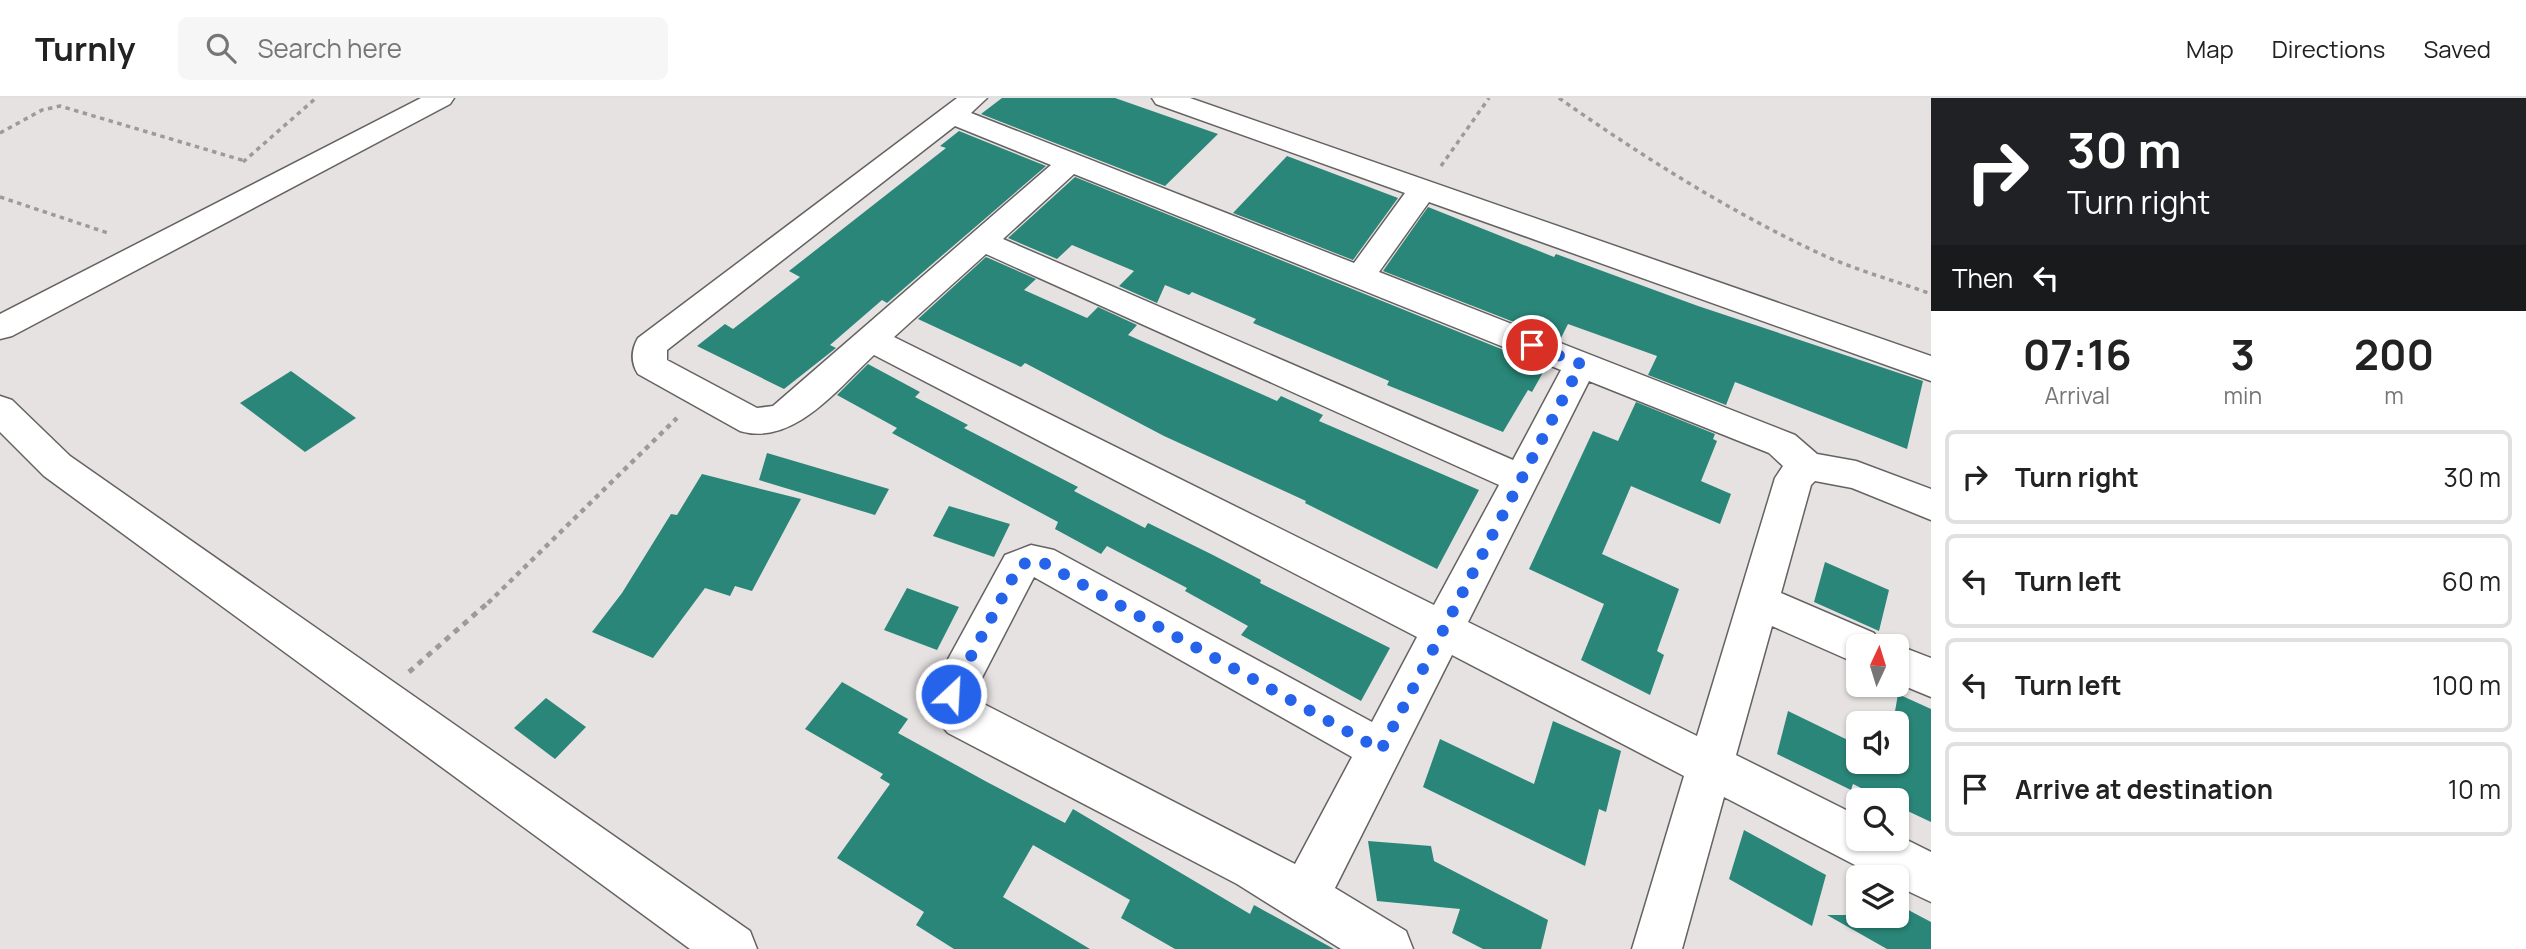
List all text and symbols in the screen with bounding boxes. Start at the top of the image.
search box [178,17,668,80]
text: Turnly [35,26,136,71]
icon: search [202,29,240,67]
text: Search here [258,30,402,66]
text: Map [2186,32,2234,65]
text: Directions [2272,32,2385,65]
text: Saved [2423,32,2491,65]
text: 30 m [2067,116,2182,183]
icon: right [1952,126,2043,217]
text: Turn right [2067,180,2210,224]
icon: left [2027,259,2065,297]
text: Then [1952,260,2013,296]
pin [1502,315,1562,375]
text: 07:16 [2023,325,2132,383]
text: 3 [2231,325,2255,383]
text: 200 [2354,325,2434,383]
icon: arrive [1513,326,1551,364]
text: Arrival [2044,379,2110,411]
text: min [2224,379,2262,411]
text: m [2384,379,2404,411]
icon: right [1956,458,1994,496]
text: Turn right [2015,459,2139,495]
text: 30 m [2444,459,2501,495]
icon: left [1956,562,1994,600]
text: Turn left [2015,563,2122,599]
text: 60 m [2442,563,2501,599]
north arrow [1846,634,1909,696]
map controls [1846,634,1909,928]
position arrow [914,657,988,731]
icon: left [1956,666,1994,704]
text: Turn left [2015,667,2122,703]
text: 100 m [2432,667,2501,703]
button: sound [1846,711,1909,774]
icon: arrive [1956,770,1994,808]
text: Arrive at destination [2015,771,2273,807]
text: 10 m [2448,771,2501,807]
button: search [1846,788,1909,851]
button: layers [1846,865,1909,928]

